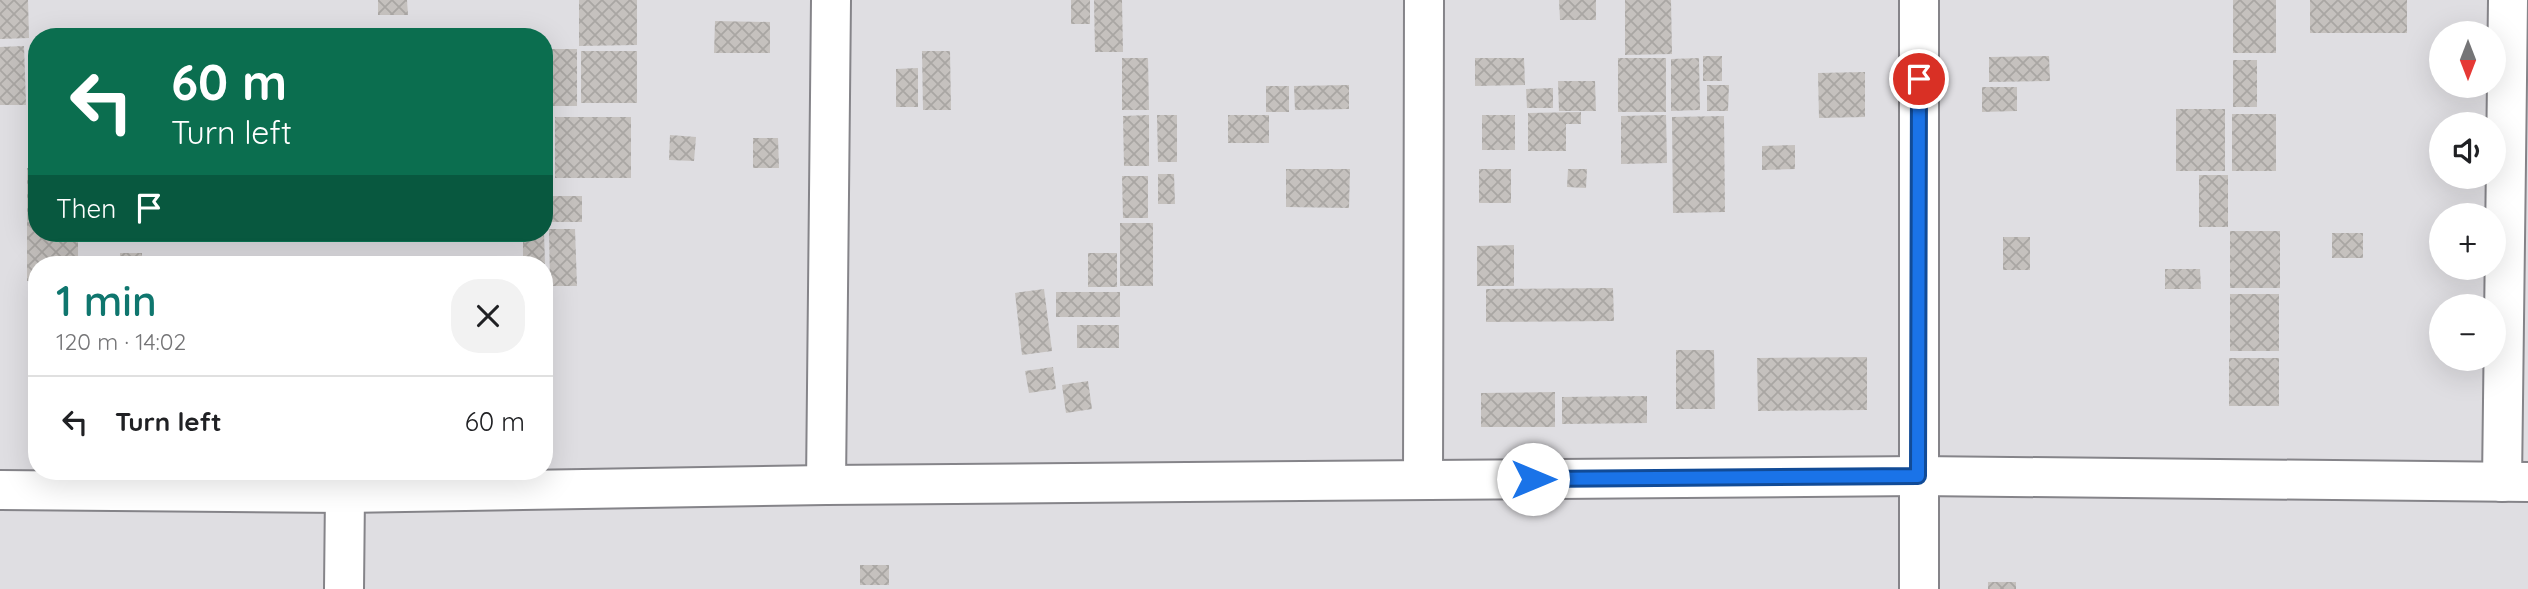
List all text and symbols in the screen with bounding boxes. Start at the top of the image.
north arrow [2429,21,2506,98]
map controls [2429,21,2506,371]
pin [1889,49,1949,109]
text: 60 m [171,51,287,112]
icon: left [56,56,147,147]
icon: arrive [1900,60,1938,98]
text: Turn left [171,112,292,152]
button: sound [2429,112,2506,189]
icon: arrive [130,189,168,227]
text: Then [56,192,116,225]
button: + [2429,203,2506,280]
text: 1 min [56,274,157,327]
button: close [451,279,525,353]
button: − [2429,294,2506,371]
text: 120 m · 14:02 [56,327,186,356]
icon: left [56,403,94,441]
text: Turn left [115,405,222,438]
text: 60 m [465,405,525,438]
position arrow [1496,442,1570,516]

